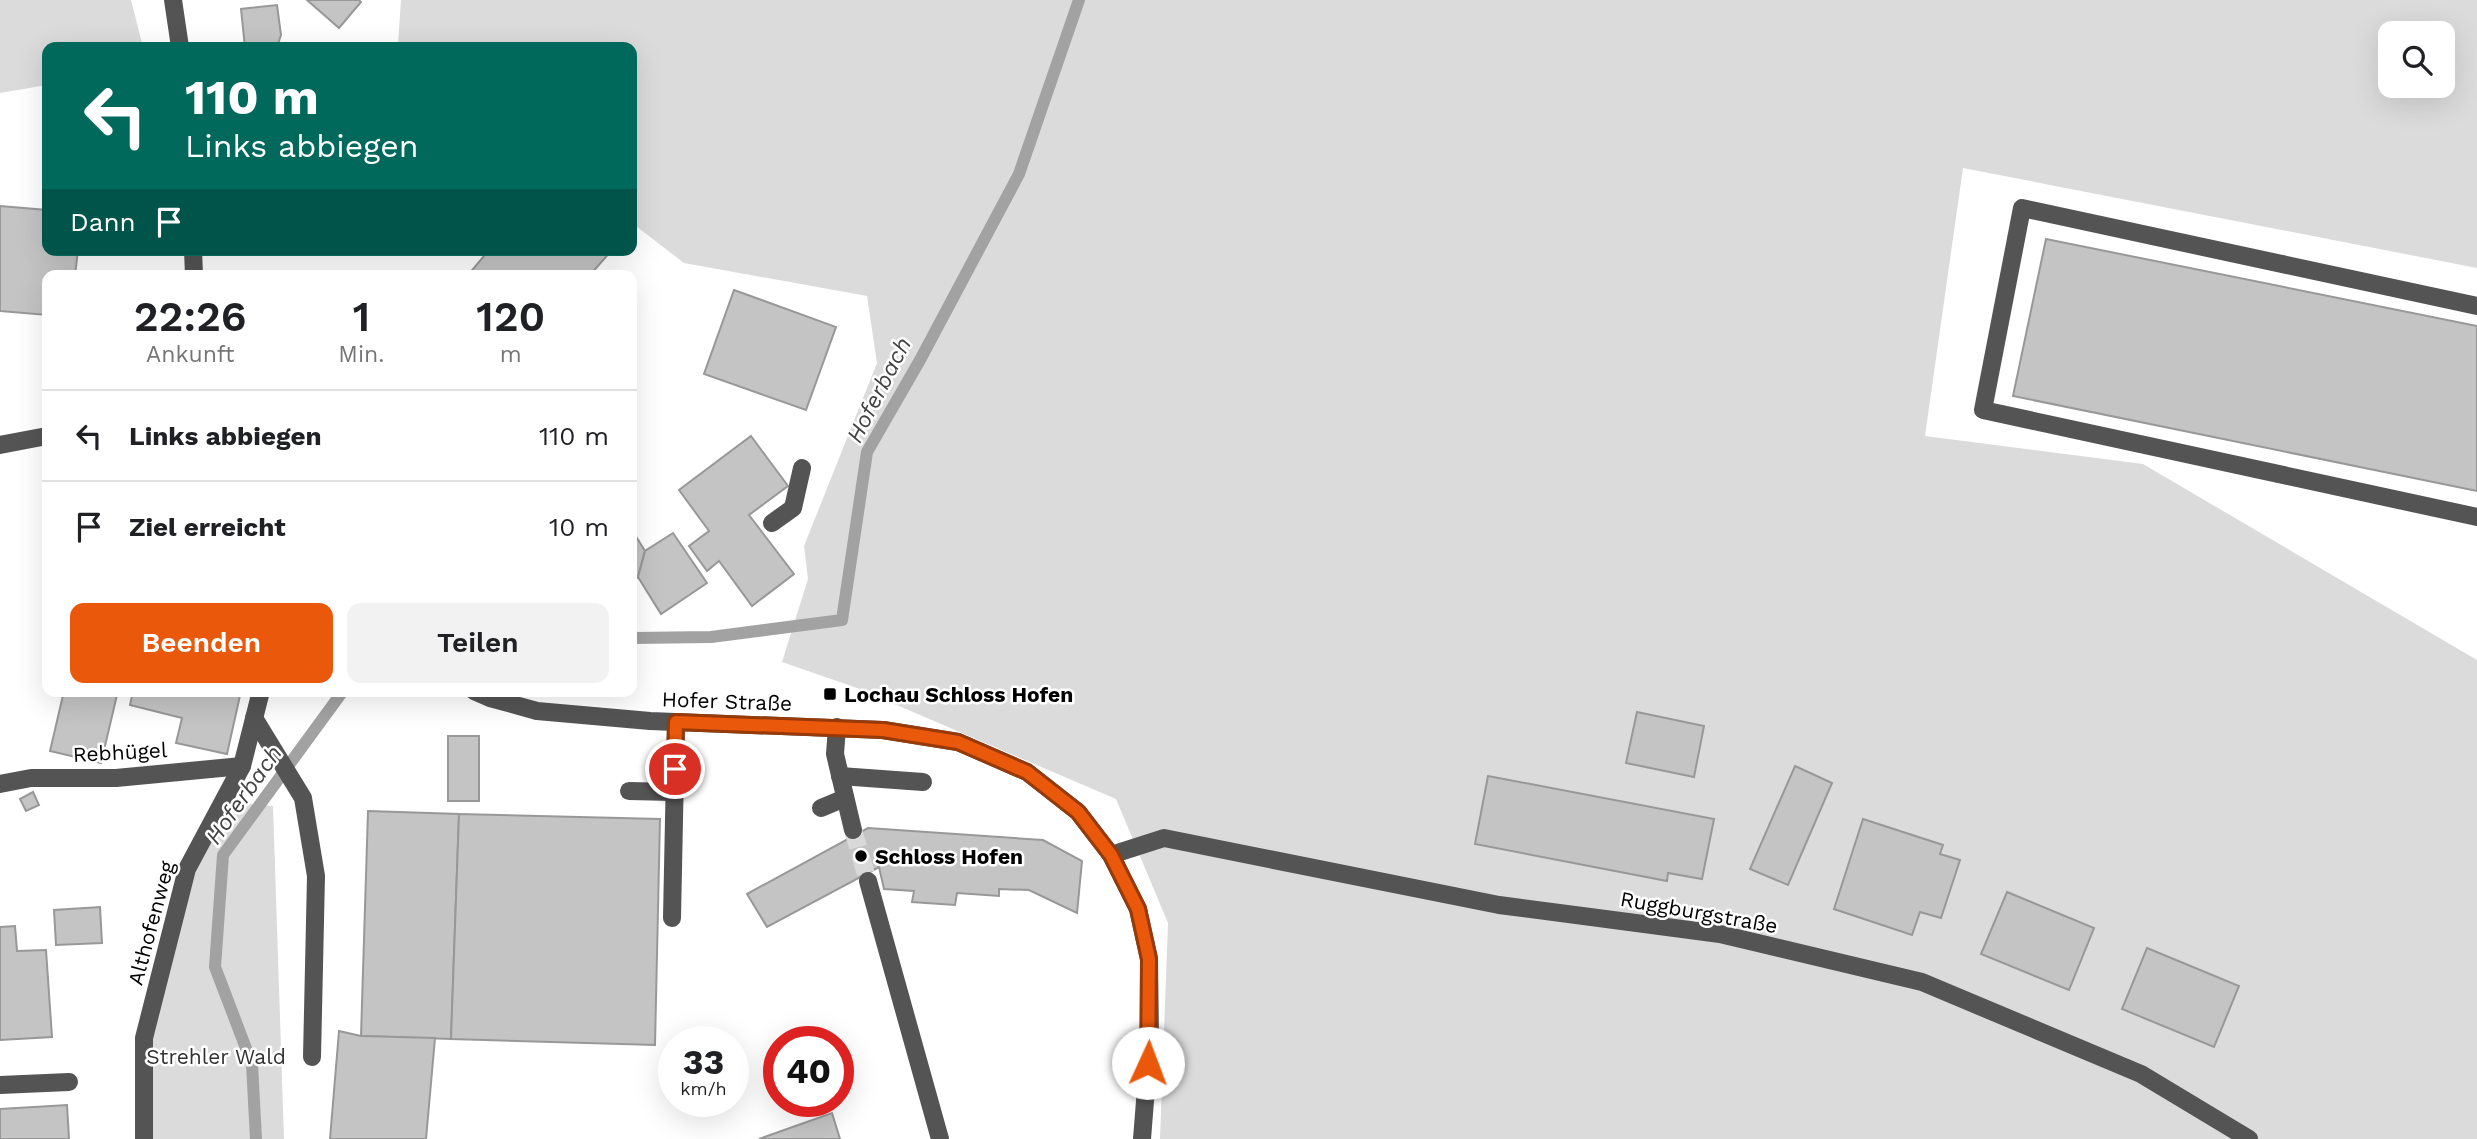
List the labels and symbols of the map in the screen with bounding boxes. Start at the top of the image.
water label: Hoferbach [841,333,917,447]
place label: Lochau Schloss Hofen [844,682,1073,707]
street label: Hofer Straße [661,686,793,716]
marker: Lochau Schloss Hofen [822,686,838,702]
street label: Rebhügel [72,737,168,767]
pin [645,739,705,799]
water label: Hoferbach [200,740,288,850]
place label: Schloss Hofen [875,844,1023,869]
marker: Schloss Hofen [853,848,869,864]
street label: Althofenweg [122,857,180,988]
street label: Ruggburgstraße [1618,886,1780,938]
speed limit sign: 40 [763,1026,854,1117]
position arrow [1111,1026,1185,1100]
park label: Strehler Wald [146,1044,286,1069]

